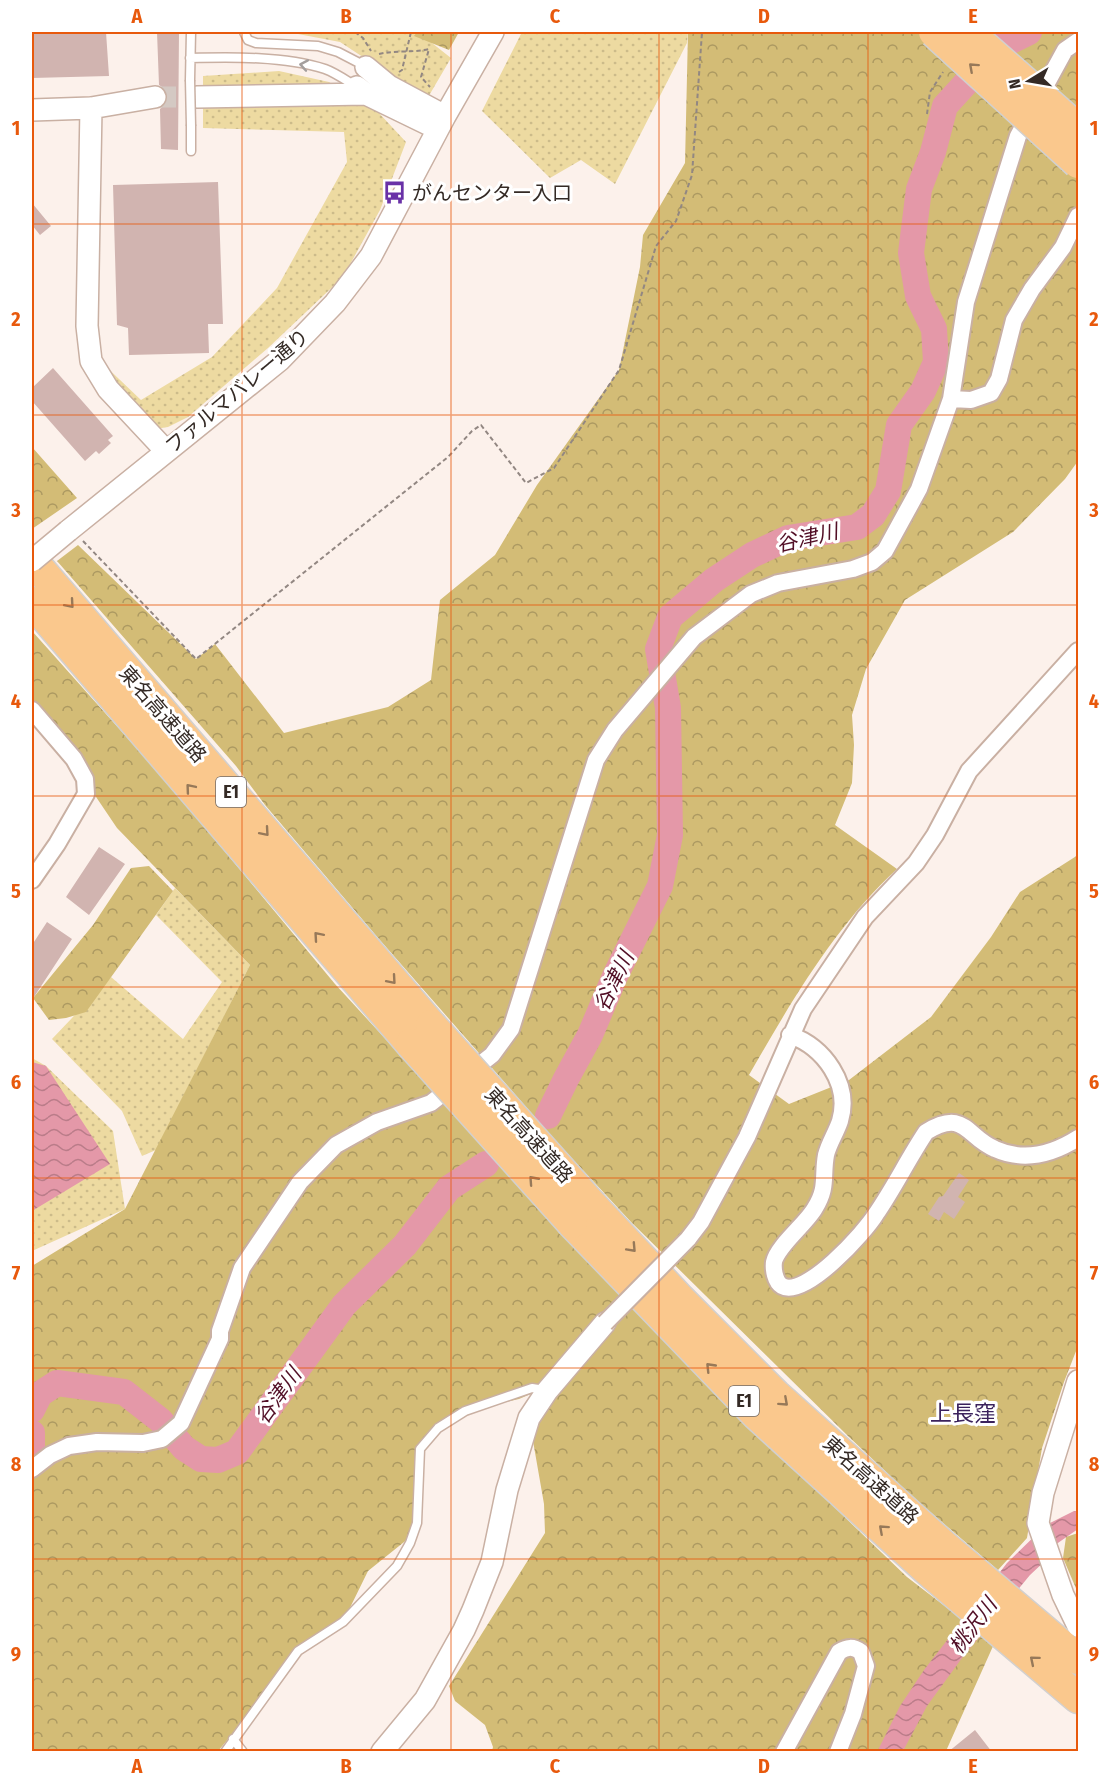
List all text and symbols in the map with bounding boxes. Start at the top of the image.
text: A [131,4,144,28]
text: B [340,4,352,28]
text: C [550,4,561,28]
text: D [758,4,770,28]
text: E [968,4,978,28]
north arrow [999,51,1059,111]
one-way arrow [300,59,310,72]
one-way arrow [969,63,980,74]
text: N [1005,77,1025,90]
text: 1 [12,116,20,140]
text: 1 [1090,116,1098,140]
bus stop icon: がんセンター入口 [381,180,407,206]
place label: がんセンター入口 [412,181,572,205]
text: 2 [10,307,21,331]
text: 2 [1088,307,1099,331]
street label: ファルマバレー通り [160,324,314,458]
text: 3 [10,498,21,522]
text: 3 [1088,498,1099,522]
water label: 谷津川 [773,518,843,558]
one-way arrow [62,597,73,608]
street label: 東名高速道路 [115,661,211,767]
text: 4 [11,689,21,713]
text: 4 [1089,689,1099,713]
road number: E1 [216,777,246,807]
one-way arrow [187,784,198,795]
one-way arrow [258,825,269,836]
text: 5 [11,879,21,903]
text: 5 [1089,879,1099,903]
one-way arrow [314,932,325,943]
water label: 谷津川 [589,945,640,1015]
one-way arrow [385,973,396,984]
text: 6 [11,1070,21,1094]
text: 6 [1089,1070,1099,1094]
street label: 東名高速道路 [480,1082,578,1188]
one-way arrow [529,1176,540,1187]
one-way arrow [625,1240,636,1251]
text: 7 [12,1261,21,1285]
text: 7 [1090,1261,1099,1285]
water label: 谷津川 [249,1361,308,1429]
one-way arrow [707,1363,718,1374]
road number: E1 [729,1386,759,1416]
one-way arrow [777,1394,788,1405]
district label: 上長窪 [930,1400,996,1427]
street label: 東名高速道路 [818,1431,924,1529]
text: 8 [11,1452,22,1476]
text: 8 [1089,1452,1100,1476]
one-way arrow [879,1525,890,1536]
water label: 桃沢川 [944,1591,1004,1659]
text: 9 [11,1642,21,1666]
text: 9 [1089,1642,1099,1666]
one-way arrow [1030,1656,1041,1667]
text: A [131,1754,144,1778]
text: B [340,1754,352,1778]
text: C [550,1754,561,1778]
text: D [758,1754,770,1778]
text: E [968,1754,978,1778]

